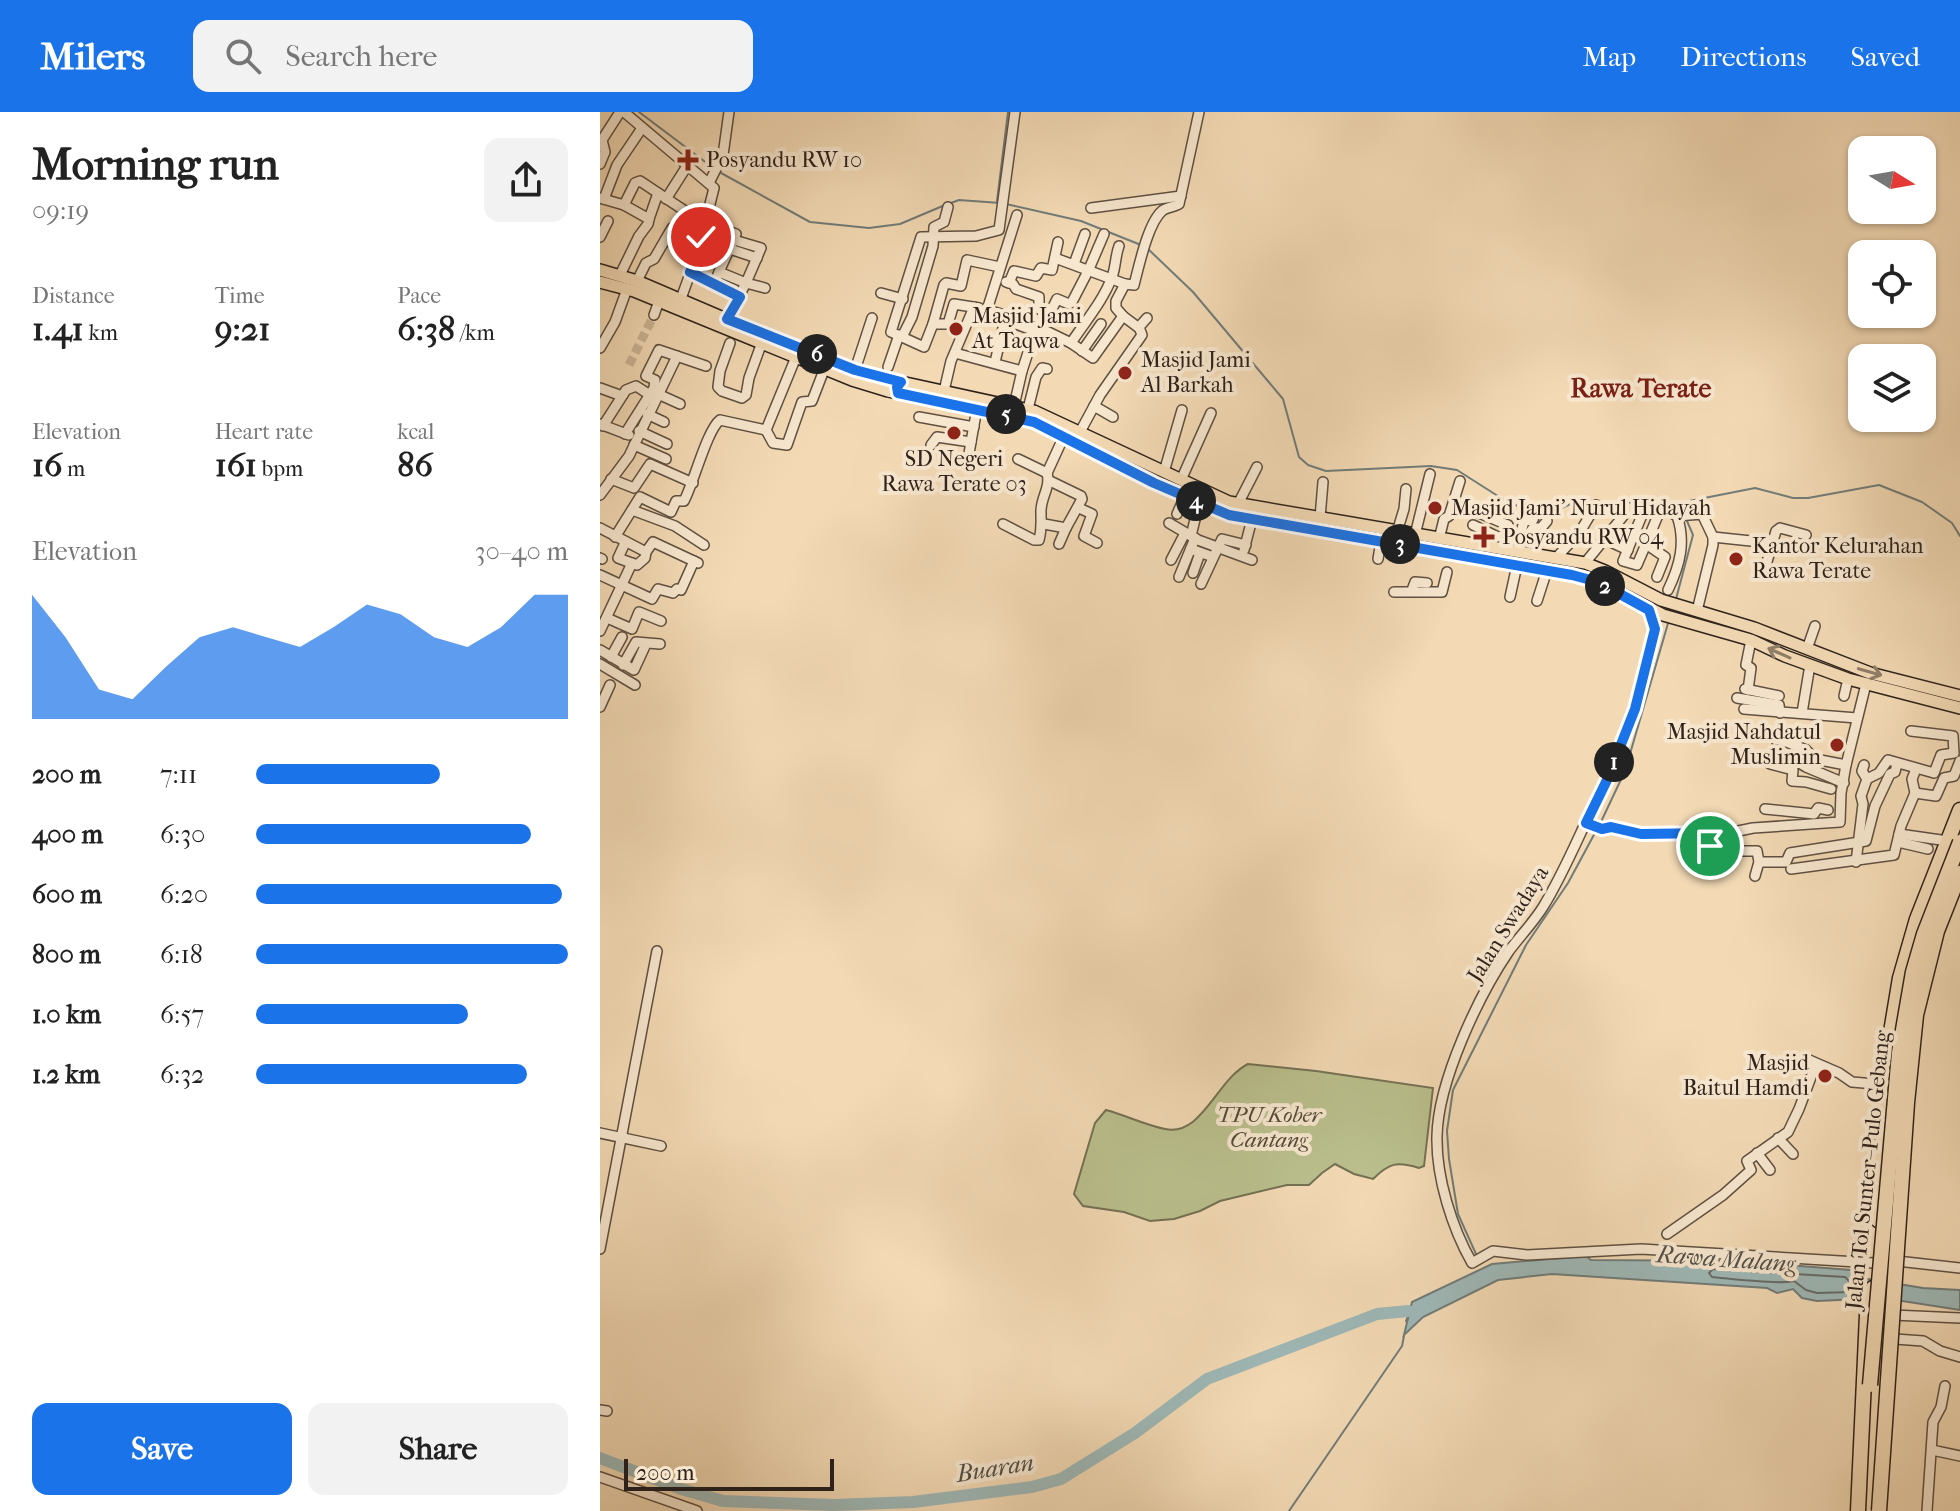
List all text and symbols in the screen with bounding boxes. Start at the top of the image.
search box [193,20,753,92]
text: Milers [40,34,145,79]
icon: search [221,34,265,78]
text: Search here [285,39,437,74]
text: Map [1583,40,1636,73]
text: Directions [1680,40,1807,73]
text: Saved [1851,40,1920,73]
north arrow [1848,136,1936,224]
map controls [1848,136,1936,432]
button: share [484,138,568,222]
text: Morning run [32,139,279,190]
place label: Posyandu RW 10 [706,147,862,173]
marker: Posyandu RW 10 [677,149,699,171]
text: 09:19 [32,195,89,226]
pin [667,203,735,271]
icon: check [679,215,723,259]
button: locate [1848,240,1936,328]
text: Distance [32,283,115,309]
text: Time [215,283,265,309]
text: Pace [397,283,441,309]
place label: Masjid Jami At Taqwa [971,303,1082,354]
text: 1.41 [32,309,84,349]
text: 9:21 [215,309,270,349]
text: 6:38 [397,309,455,349]
text: km [84,320,118,346]
text: /km [455,320,495,346]
marker: Masjid Jami At Taqwa [947,320,965,338]
pin: 6 [797,334,837,374]
text: 6 [811,341,823,367]
button: layers [1848,344,1936,432]
place label: Masjid Jami Al Barkah [1140,347,1251,398]
marker: Masjid Jami Al Barkah [1116,364,1134,382]
district label: Rawa Terate [1571,373,1712,404]
pin: 5 [986,394,1026,434]
text: 5 [1001,401,1011,427]
text: Elevation [32,419,121,445]
text: Heart rate [215,419,313,445]
text: kcal [397,419,434,445]
marker: SD Negeri Rawa Terate 03 [945,424,963,442]
text: 16 [32,445,62,485]
text: 161 [215,445,257,485]
text: 86 [397,445,433,485]
place label: SD Negeri Rawa Terate 03 [881,446,1027,497]
text: m [62,456,85,482]
text: bpm [257,456,303,482]
pin: 4 [1176,481,1216,521]
text: 4 [1190,488,1203,514]
place label: Masjid Jami' Nurul Hidayah [1451,495,1712,521]
marker: Masjid Jami' Nurul Hidayah [1426,499,1444,517]
pin: 3 [1380,524,1420,564]
place label: Posyandu RW 04 [1502,524,1664,550]
marker: Posyandu RW 04 [1473,526,1495,548]
text: 3 [1395,531,1405,557]
place label: Kantor Kelurahan Rawa Terate [1752,533,1924,584]
text: Elevation [32,536,137,567]
text: 30–40 m [475,536,568,567]
marker: Kantor Kelurahan Rawa Terate [1727,550,1745,568]
pin: 2 [1585,566,1625,606]
text: 2 [1599,573,1611,599]
one-way arrow [1767,644,1791,659]
one-way arrow [1857,666,1882,680]
place label: Masjid Nahdatul Muslimin [1667,719,1821,770]
marker: Masjid Nahdatul Muslimin [1828,736,1846,754]
pin: 1 [1594,742,1634,782]
text: 1 [1610,749,1618,775]
text: 200 m [32,759,101,790]
text: 7:11 [160,759,197,790]
pin [1676,812,1744,880]
text: 400 m [32,819,103,850]
text: 6:30 [160,819,205,850]
icon: arrive [1688,824,1732,868]
street label: Jalan Swadaya [1461,860,1555,989]
text: 600 m [32,879,102,910]
text: 6:20 [160,879,208,910]
text: 800 m [32,939,101,970]
text: 6:18 [160,939,203,970]
text: 1.0 km [32,999,101,1030]
text: 6:57 [160,999,204,1030]
street label: Jalan Tol Sunter–Pulo Gebang [1840,1029,1896,1313]
place label: Masjid Baitul Hamdi [1683,1050,1810,1101]
text: 1.2 km [32,1059,100,1090]
text: 6:32 [160,1059,204,1090]
marker: Masjid Baitul Hamdi [1816,1067,1834,1085]
park label: TPU Kober Cantang [1217,1102,1323,1153]
water label: Rawa Malang [1654,1240,1797,1278]
button: Save [32,1403,292,1495]
button: Share [308,1403,568,1495]
water label: Buaran [952,1448,1036,1488]
scale bar [624,1455,834,1491]
text: 200 m [636,1460,695,1486]

